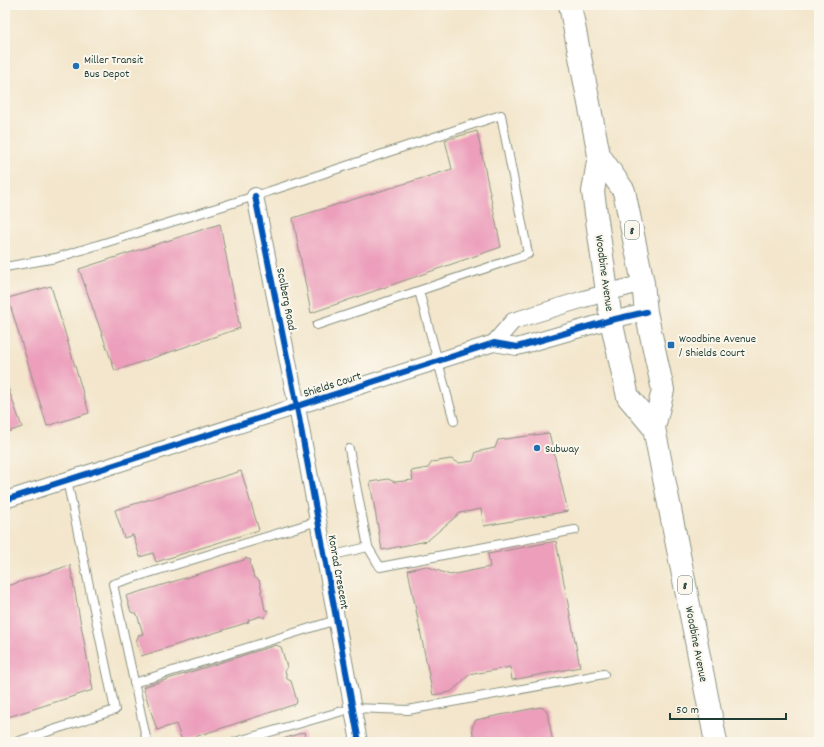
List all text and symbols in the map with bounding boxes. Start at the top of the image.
place label: Miller Transit Bus Depot [84,52,144,83]
marker: Miller Transit Bus Depot [71,61,81,71]
road number: 8 [625,221,639,239]
street label: Woodbine Avenue [590,234,617,313]
street label: Scolberg Road [271,266,300,332]
place label: Woodbine Avenue / Shields Court [679,331,756,362]
marker: Woodbine Avenue / Shields Court [666,340,676,350]
street label: Shields Court [301,368,364,403]
place label: Subway [545,441,580,458]
marker: Subway [532,443,542,453]
street label: Konrad Crescent [323,534,353,612]
road number: 8 [678,576,692,594]
street label: Woodbine Avenue [680,605,711,684]
scale bar [670,695,786,721]
text: 50 m [676,702,699,719]

